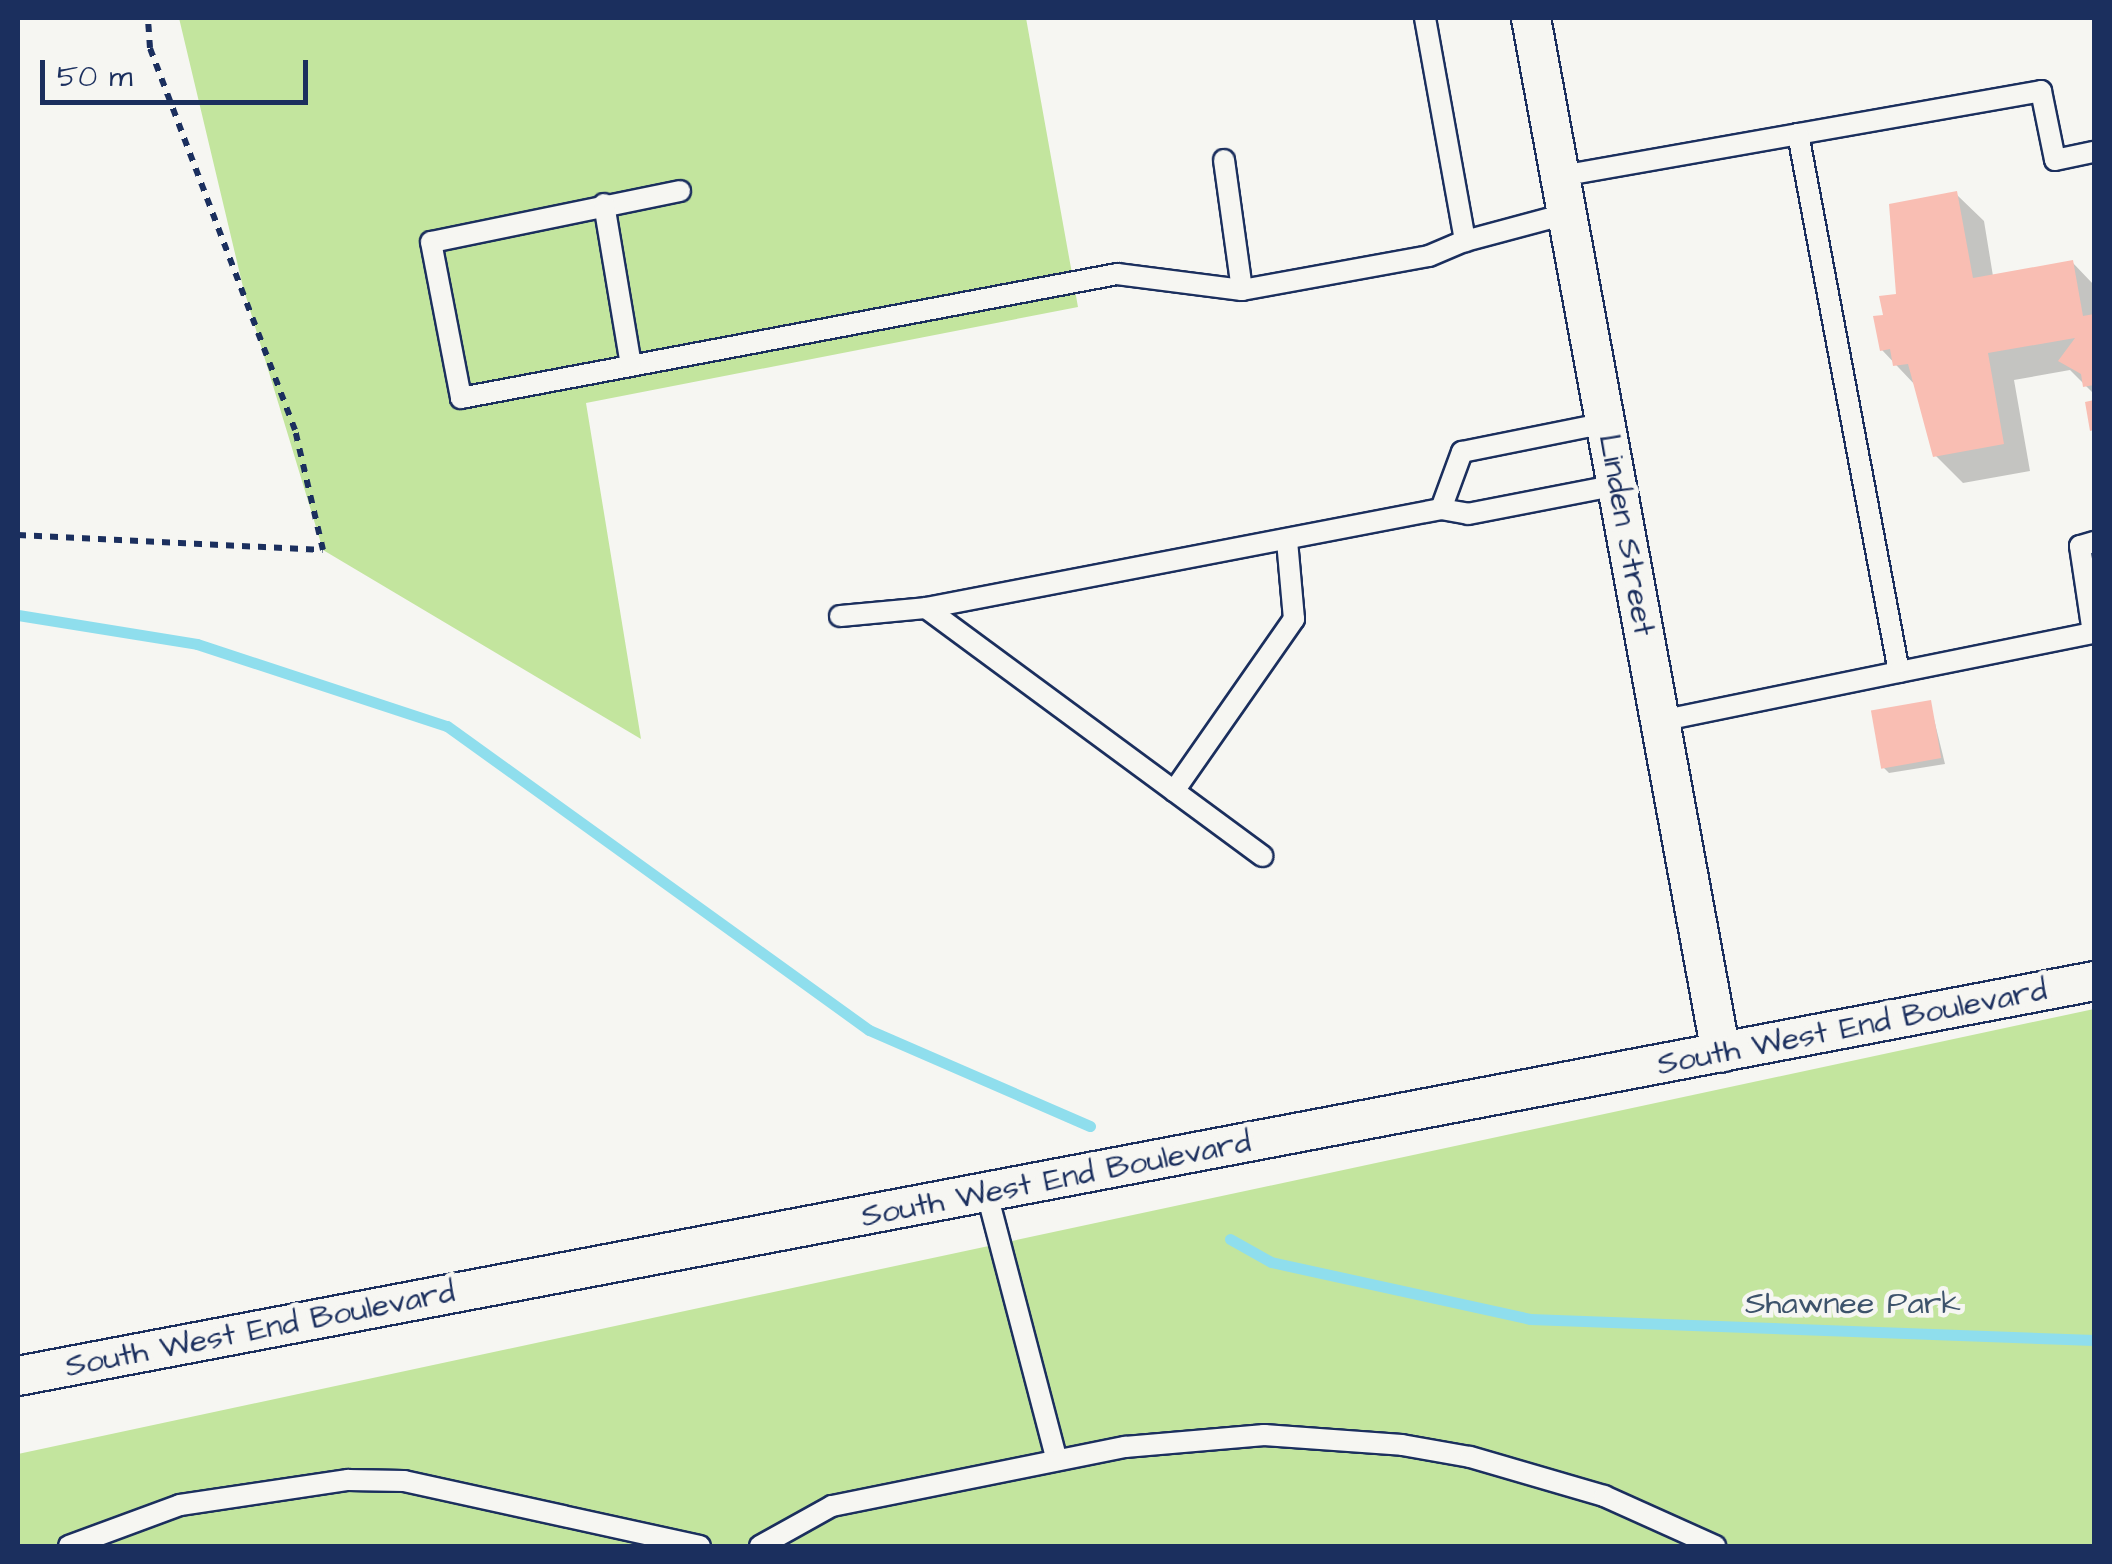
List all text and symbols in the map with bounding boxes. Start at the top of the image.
scale bar [45,40,312,102]
text: 50 m [57,56,133,98]
street label: Linden Street [1589,431,1663,639]
street label: South West End Boulevard [1654,971,2050,1085]
street label: South West End Boulevard [858,1123,1254,1237]
street label: South West End Boulevard [62,1273,458,1387]
park label: Shawnee Park [1745,1285,1961,1323]

